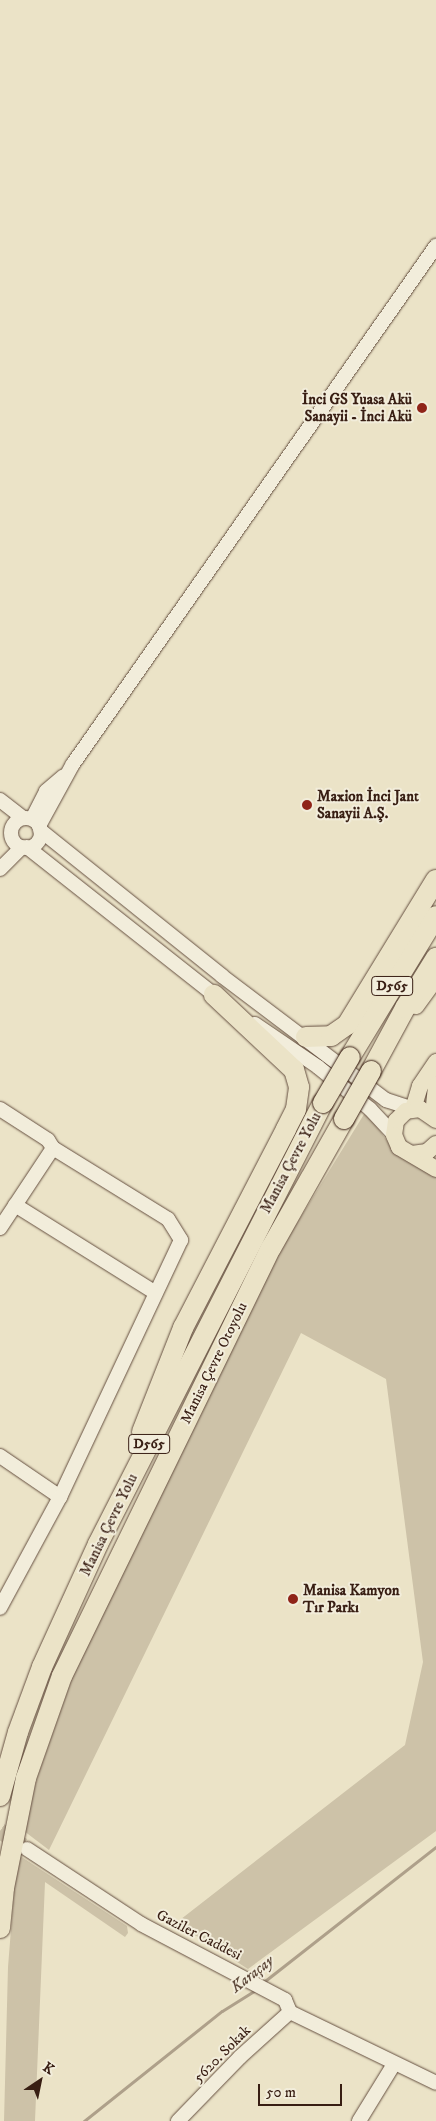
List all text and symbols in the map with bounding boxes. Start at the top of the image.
place label: İnci GS Yuasa Akü Sanayii - İnci Akü [302,390,412,425]
marker: İnci GS Yuasa Akü Sanayii - İnci Akü [416,402,428,414]
place label: Maxion İnci Jant Sanayii A.Ş. [317,787,419,822]
marker: Maxion İnci Jant Sanayii A.Ş. [301,799,313,811]
road number: D565 [371,974,413,998]
street label: Manisa Çevre Yolu [257,1109,325,1217]
street label: Manisa Çevre Otoyolu [177,1299,251,1427]
road number: D565 [128,1432,170,1456]
street label: Manisa Çevre Yolu [76,1471,142,1579]
place label: Manisa Kamyon Tır Parkı [303,1581,400,1616]
marker: Manisa Kamyon Tır Parkı [287,1593,299,1605]
street label: Gaziler Caddesi [153,1906,245,1964]
water label: Karaçay [227,1951,277,1997]
street label: 5620. Sokak [190,2022,254,2086]
north arrow [15,2056,65,2106]
text: K [39,2058,58,2079]
scale bar [261,2074,345,2106]
text: 50 m [266,2083,296,2102]

